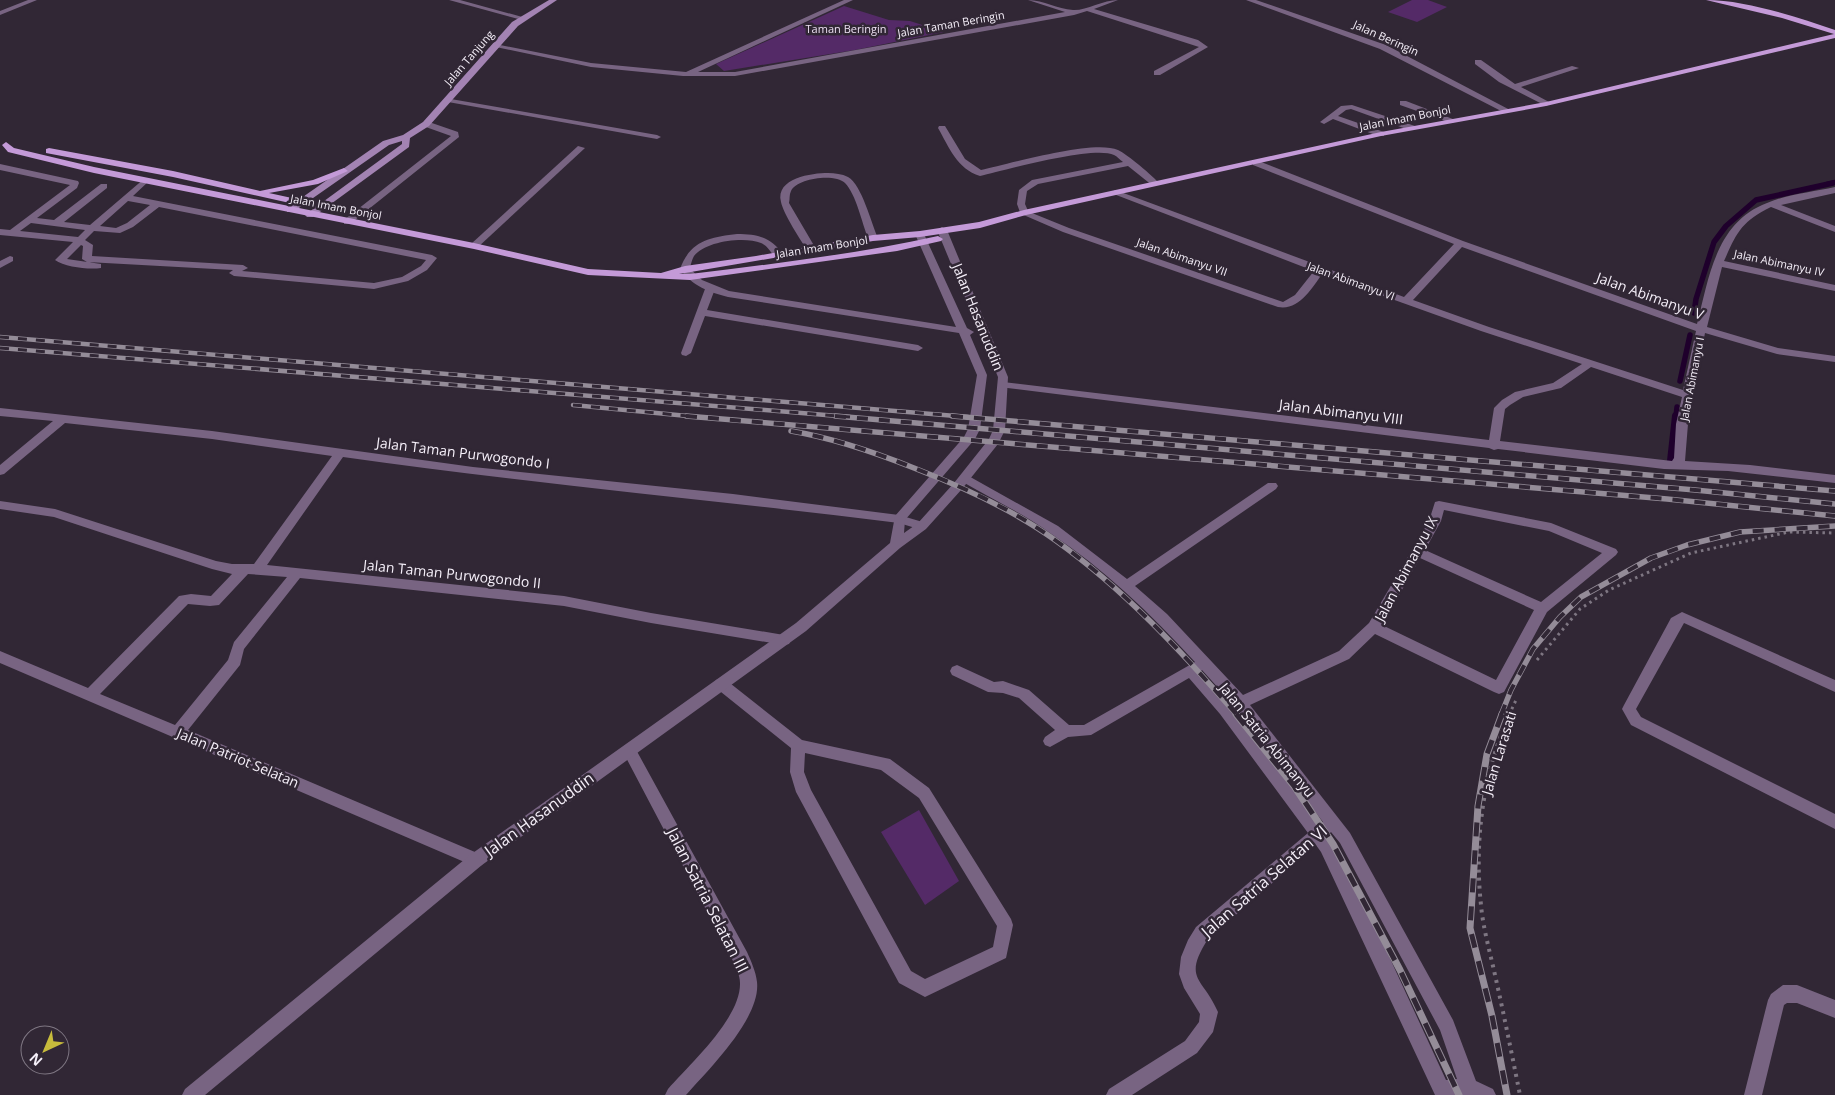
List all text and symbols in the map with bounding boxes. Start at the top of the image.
street label: Jalan Taman Beringin [895,7,1006,40]
street label: Jalan Beringin [1350,16,1421,59]
park label: Taman Beringin [806,21,886,36]
street label: Jalan Tanjung [440,27,497,89]
street label: Jalan Imam Bonjol [1357,101,1452,134]
street label: Jalan Imam Bonjol [288,190,383,223]
street label: Jalan Imam Bonjol [774,232,869,261]
street label: Jalan Abimanyu VII [1134,234,1229,279]
street label: Jalan Abimanyu IV [1732,245,1826,279]
street label: Jalan Abimanyu VI [1305,257,1397,303]
street label: Jalan Hasanuddin [948,259,1009,373]
street label: Jalan Abimanyu V [1592,267,1707,324]
street label: Jalan Abimanyu I [1676,336,1707,423]
street label: Jalan Abimanyu VIII [1276,394,1404,429]
street label: Jalan Taman Purwogondo I [373,432,551,473]
street label: Jalan Abimanyu IX [1369,512,1442,626]
street label: Jalan Taman Purwogondo II [360,555,542,592]
street label: Jalan Satria Abimanyu [1214,677,1319,801]
street label: Jalan Larasati [1476,709,1520,799]
street label: Jalan Patriot Selatan [172,722,302,792]
street label: Jalan Hasanuddin [478,767,598,862]
street label: Jalan Satria Selatan VI [1195,820,1332,943]
street label: Jalan Satria Selatan III [661,822,754,976]
north arrow [20,1025,70,1075]
text: N [25,1049,46,1071]

